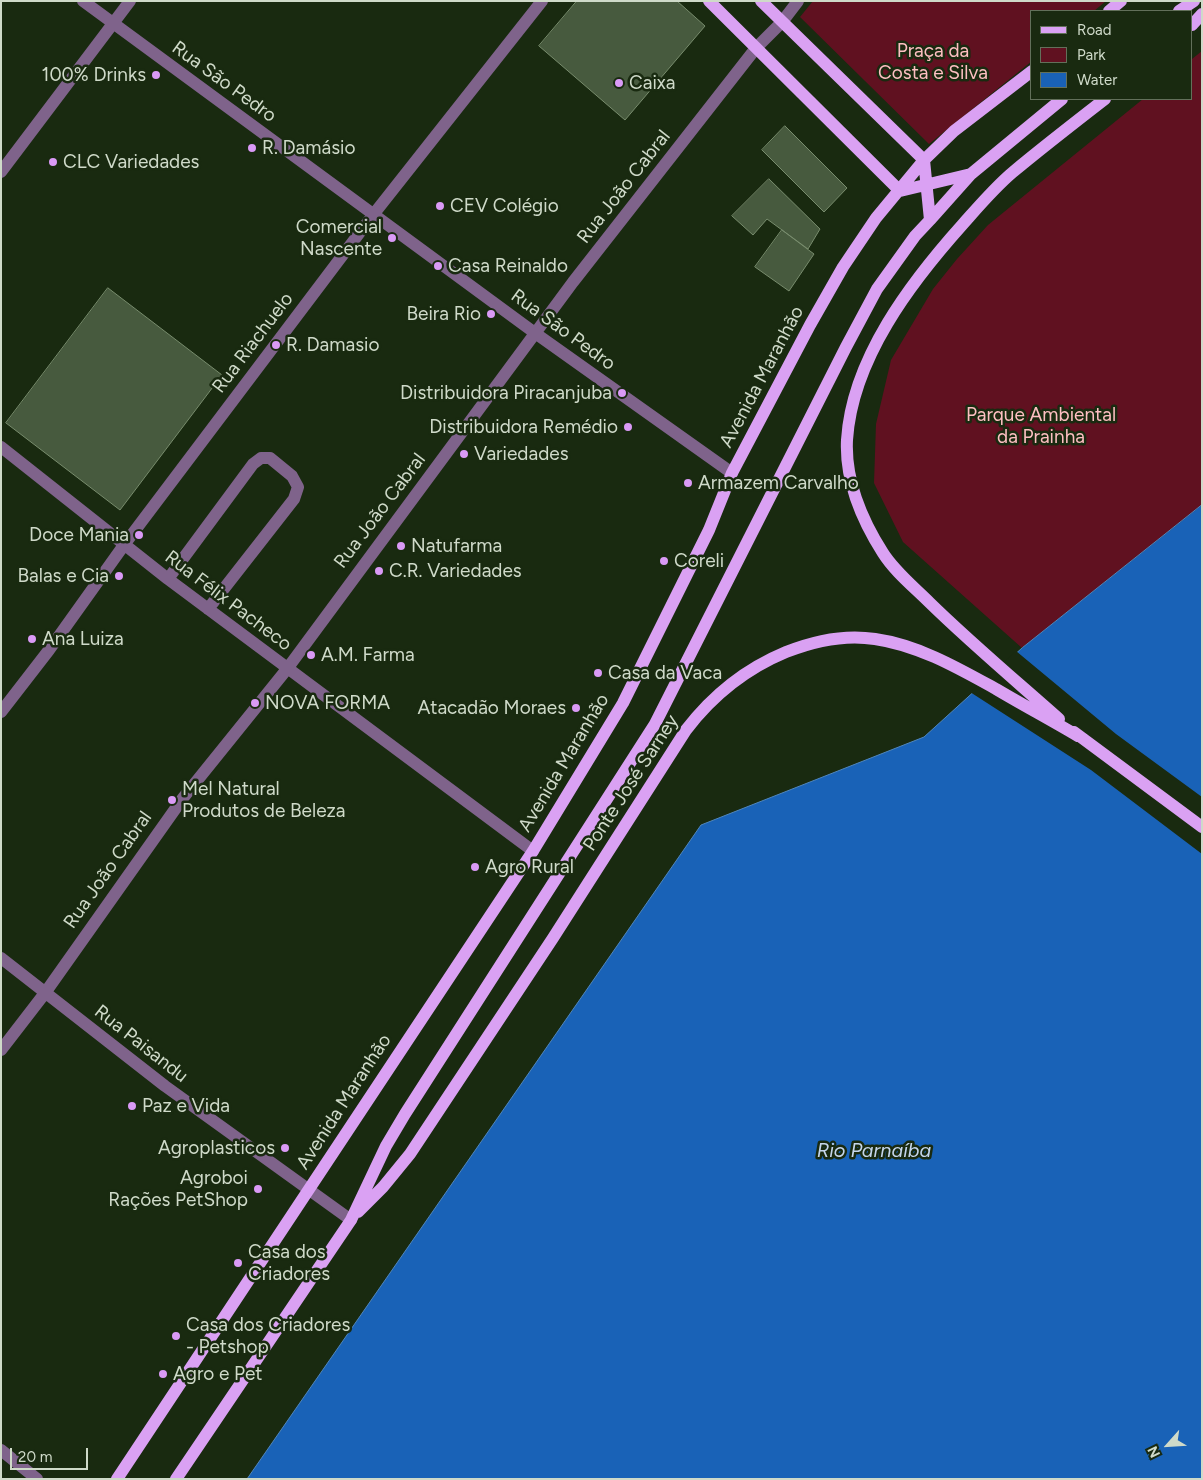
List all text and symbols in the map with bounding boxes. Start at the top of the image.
legend [1030,10,1193,100]
text: Road [1077,21,1112,39]
street label: Rua São Pedro [167,36,281,128]
park label: Praça da Costa e Silva [878,40,988,84]
text: Park [1077,46,1106,64]
place label: 100% Drinks [42,64,146,86]
marker: 100% Drinks [150,69,162,81]
text: Water [1077,71,1117,89]
place label: Caixa [629,72,675,94]
marker: Caixa [613,77,625,89]
street label: Rua João Cabral [573,126,675,248]
place label: R. Damásio [262,137,355,159]
marker: R. Damásio [246,142,258,154]
place label: CLC Variedades [63,151,199,173]
marker: CLC Variedades [47,156,59,168]
place label: CEV Colégio [450,195,559,217]
marker: CEV Colégio [434,200,446,212]
place label: Comercial Nascente [296,216,382,260]
marker: Comercial Nascente [386,232,398,244]
place label: Casa Reinaldo [448,255,568,277]
marker: Casa Reinaldo [432,260,444,272]
street label: Rua São Pedro [506,284,620,376]
street label: Rua Riachuelo [208,288,298,398]
street label: Avenida Maranhão [715,302,809,452]
place label: Beira Rio [406,303,481,325]
marker: Beira Rio [485,308,497,320]
place label: R. Damasio [286,334,379,356]
marker: R. Damasio [270,339,282,351]
place label: Distribuidora Piracanjuba [400,382,612,404]
marker: Distribuidora Piracanjuba [616,387,628,399]
park label: Parque Ambiental da Prainha [966,404,1116,448]
place label: Distribuidora Remédio [429,416,618,438]
marker: Distribuidora Remédio [622,421,634,433]
place label: Variedades [474,443,568,465]
marker: Variedades [458,448,470,460]
street label: Rua João Cabral [329,449,431,573]
place label: Armazem Carvalho [698,472,859,494]
marker: Armazem Carvalho [682,477,694,489]
place label: Doce Mania [29,524,129,546]
marker: Doce Mania [133,529,145,541]
place label: Natufarma [411,535,502,557]
marker: Natufarma [395,540,407,552]
street label: Rua Félix Pacheco [160,546,296,656]
place label: Coreli [674,550,724,572]
marker: Coreli [658,555,670,567]
place label: C.R. Variedades [389,560,522,582]
place label: Balas e Cia [17,565,109,587]
marker: C.R. Variedades [373,565,385,577]
marker: Balas e Cia [113,570,125,582]
place label: Ana Luiza [42,628,124,650]
marker: Ana Luiza [26,633,38,645]
place label: A.M. Farma [321,644,415,666]
marker: A.M. Farma [305,649,317,661]
place label: Casa da Vaca [608,662,722,684]
marker: Casa da Vaca [592,667,604,679]
street label: Avenida Maranhão [514,690,614,836]
place label: NOVA FORMA [265,692,390,714]
marker: NOVA FORMA [249,697,261,709]
place label: Atacadão Moraes [417,697,566,719]
marker: Atacadão Moraes [570,702,582,714]
street label: Ponte José Sarney [578,711,684,855]
place label: Mel Natural Produtos de Beleza [182,778,346,822]
marker: Mel Natural Produtos de Beleza [166,794,178,806]
street label: Rua João Cabral [59,807,157,933]
place label: Agro Rural [485,856,574,878]
marker: Agro Rural [469,861,481,873]
street label: Rua Paisandu [90,1000,192,1088]
street label: Avenida Maranhão [292,1030,396,1174]
place label: Paz e Vida [142,1095,230,1117]
marker: Paz e Vida [126,1100,138,1112]
place label: Agroplasticos [158,1137,275,1159]
water label: Rio Parnaíba [817,1139,931,1163]
marker: Agroplasticos [279,1142,291,1154]
place label: Agroboi Rações PetShop [108,1167,248,1211]
marker: Agroboi Rações PetShop [252,1183,264,1195]
place label: Casa dos Criadores [248,1241,330,1285]
marker: Casa dos Criadores [232,1257,244,1269]
place label: Casa dos Criadores - Petshop [186,1314,350,1358]
marker: Casa dos Criadores - Petshop [170,1330,182,1342]
place label: Agro e Pet [173,1363,262,1385]
marker: Agro e Pet [157,1368,169,1380]
north arrow [1143,1420,1193,1470]
scale bar [12,1438,90,1470]
text: N [1144,1443,1164,1460]
text: 20 m [18,1448,52,1466]

